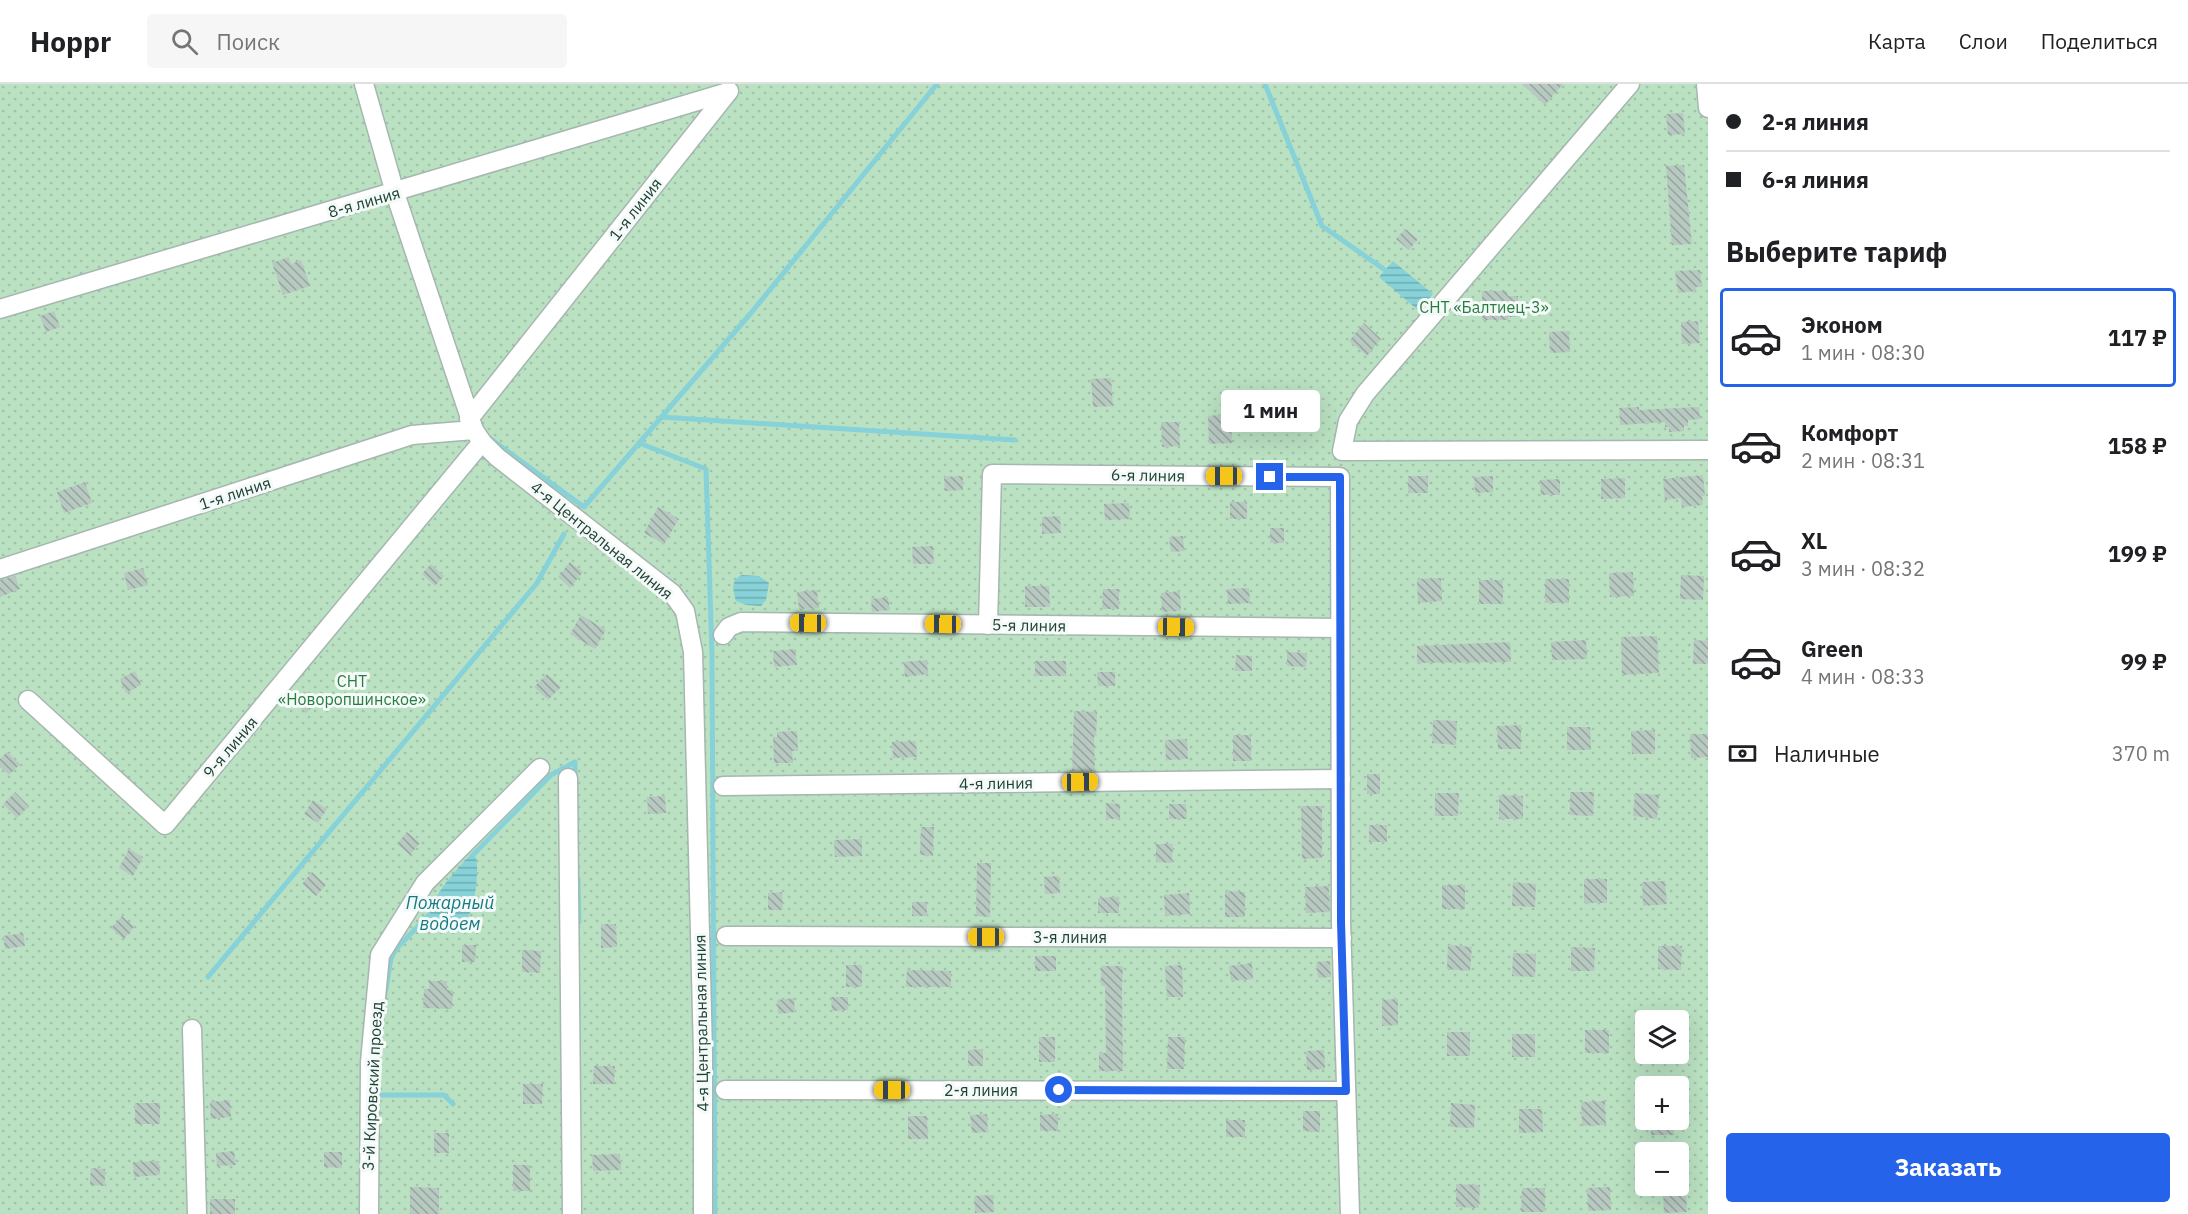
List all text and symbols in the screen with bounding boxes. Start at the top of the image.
search box [147,14,567,68]
text: Hoppr [30,23,111,60]
icon: search [168,25,201,58]
text: Поиск [216,27,280,56]
text: Карта [1868,27,1926,55]
text: Слои [1959,27,2008,55]
text: Поделиться [2041,27,2158,55]
text: 2-я линия [1762,107,1869,136]
text: 6-я линия [1762,165,1869,194]
street label: 1-я линия [604,174,666,244]
street label: 8-я линия [326,182,402,222]
text: Выберите тариф [1726,234,1947,269]
park label: СНТ «Балтиец-3» [1419,297,1549,317]
text: Эконом [1801,310,1883,339]
icon: car [1729,311,1783,365]
text: 117 ₽ [2108,323,2167,352]
text: 1 мин · 08:30 [1801,339,1925,366]
callout: 1 мин [1220,390,1320,432]
text: 1 мин [1243,397,1298,424]
text: Комфорт [1801,418,1898,447]
icon: car [1729,419,1783,473]
text: 158 ₽ [2108,431,2167,460]
text: 2 мин · 08:31 [1801,447,1925,474]
route end [1256,463,1283,490]
street label: 6-я линия [1111,464,1185,486]
car [1206,467,1242,485]
street label: 1-я линия [197,472,273,514]
street label: 4-я Центральная линия [527,476,677,604]
text: XL [1801,526,1827,555]
icon: car [1729,527,1783,581]
text: 199 ₽ [2108,539,2167,568]
text: 3 мин · 08:32 [1801,555,1925,582]
car [790,614,826,632]
street label: 5-я линия [992,614,1066,636]
car [925,615,961,633]
car [1158,618,1194,636]
text: Green [1801,634,1863,663]
icon: car [1729,635,1783,689]
text: 99 ₽ [2121,647,2167,676]
text: 4 мин · 08:33 [1801,663,1925,690]
park label: СНТ «Новоропшинское» [278,671,426,709]
street label: 9-я линия [199,712,261,782]
icon: cash [1726,737,1759,770]
text: Наличные [1774,739,1880,768]
text: 370 m [2112,740,2170,767]
street label: 4-я линия [959,772,1033,794]
car [1062,773,1098,791]
water label: Пожарный водоем [406,891,494,935]
street label: 3-я линия [1033,927,1107,947]
car [968,928,1004,946]
street label: 4-я Центральная линия [689,934,713,1112]
street label: 3-й Кировский проезд [358,1000,386,1171]
map controls [1635,1010,1689,1196]
button: layers [1635,1010,1689,1064]
route start [1045,1076,1072,1103]
button: + [1635,1076,1689,1130]
street label: 2-я линия [944,1080,1018,1100]
car [874,1081,910,1099]
button: Заказать [1726,1133,2170,1202]
button: − [1635,1142,1689,1196]

